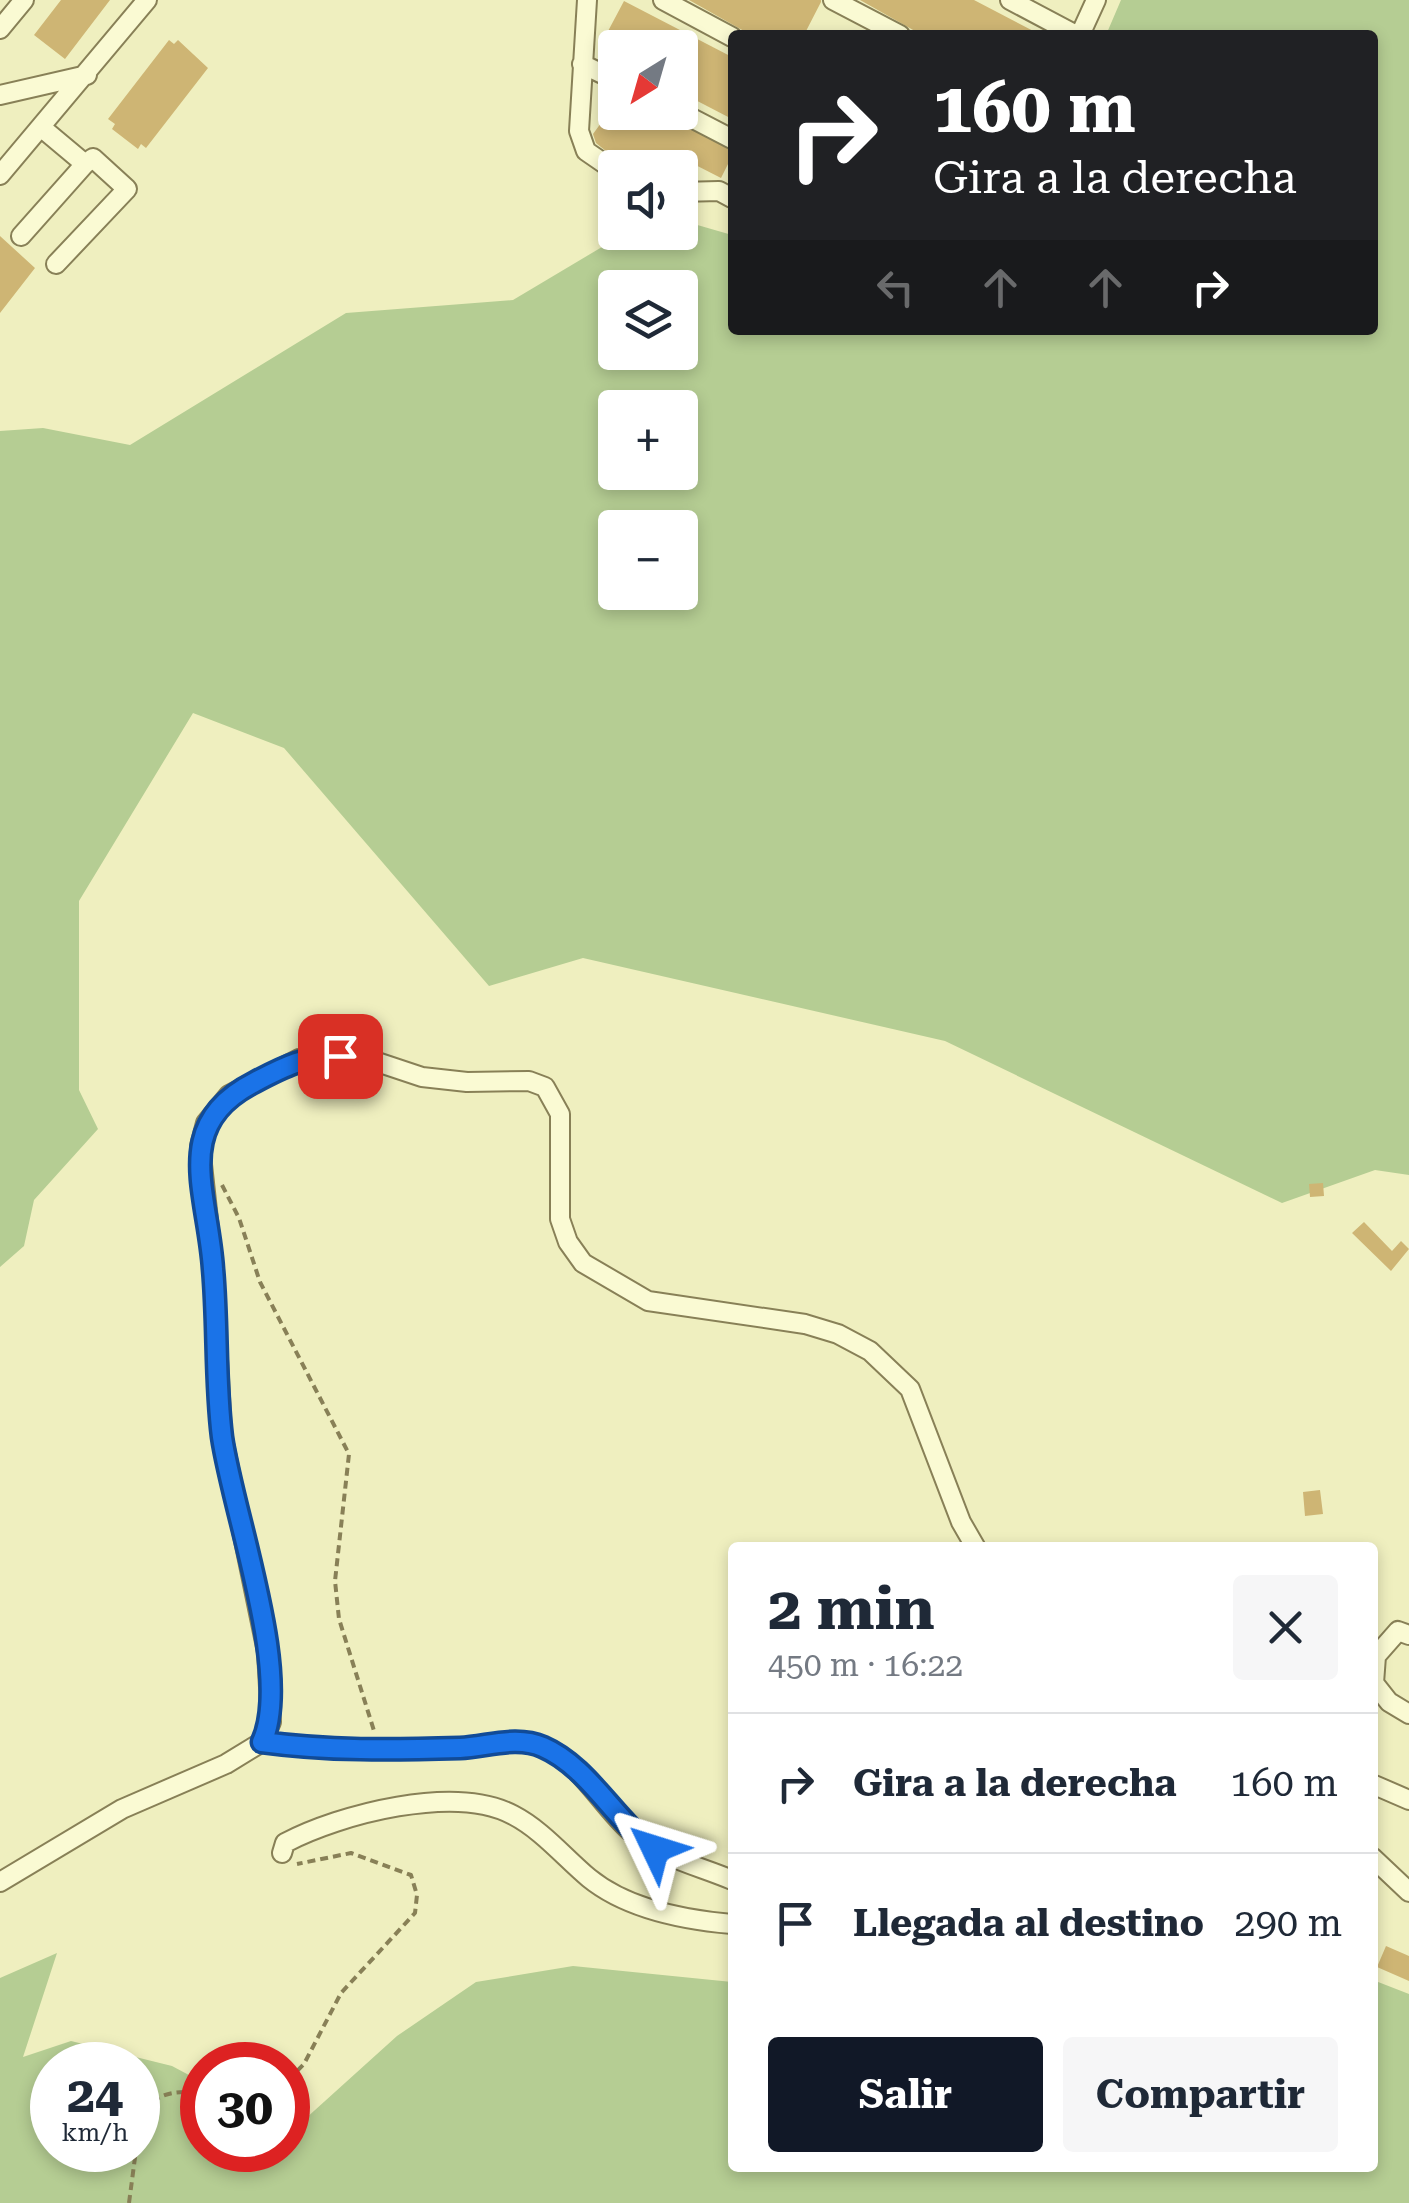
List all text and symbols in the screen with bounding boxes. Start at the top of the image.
north arrow [598,30,698,130]
map controls [598,30,698,610]
text: 160 m [933,67,1136,149]
icon: right [768,70,898,200]
button: sound [598,150,698,250]
text: Gira a la derecha [933,151,1297,204]
icon: left [868,260,923,315]
icon: ahead [973,260,1028,315]
icon: ahead [1078,260,1133,315]
icon: right [1183,260,1238,315]
button: layers [598,270,698,370]
button: + [598,390,698,490]
button: − [598,510,698,610]
pin [298,1014,383,1099]
icon: arrive [313,1029,368,1084]
text: 2 min [768,1573,935,1644]
button: close [1233,1575,1338,1680]
text: 450 m · 16:22 [768,1646,963,1684]
icon: right [768,1756,823,1811]
text: Gira a la derecha [853,1761,1177,1805]
text: 160 m [1230,1761,1338,1805]
position arrow [603,1797,707,1901]
icon: arrive [768,1896,823,1951]
text: Llegada al destino [853,1901,1204,1945]
text: 290 m [1234,1901,1342,1945]
button: Salir [768,2037,1043,2152]
button: Compartir [1063,2037,1338,2152]
speed limit sign: 30 [180,2042,310,2172]
text: 24 [67,2066,123,2124]
text: km/h [62,2118,128,2147]

